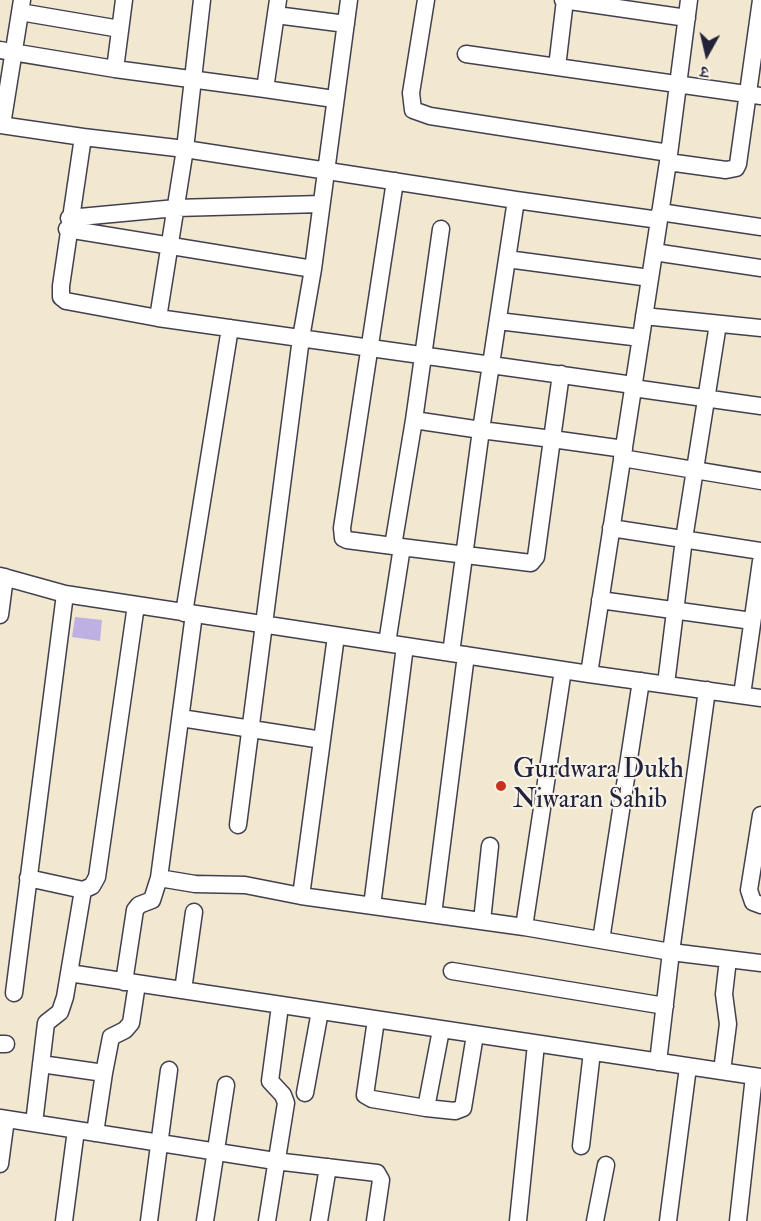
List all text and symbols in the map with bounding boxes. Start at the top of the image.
north arrow [677,24,737,84]
text: उ [699,61,710,82]
place label: Gurdwara Dukh Niwaran Sahib [513,755,684,816]
marker: Gurdwara Dukh Niwaran Sahib [494,779,508,793]

